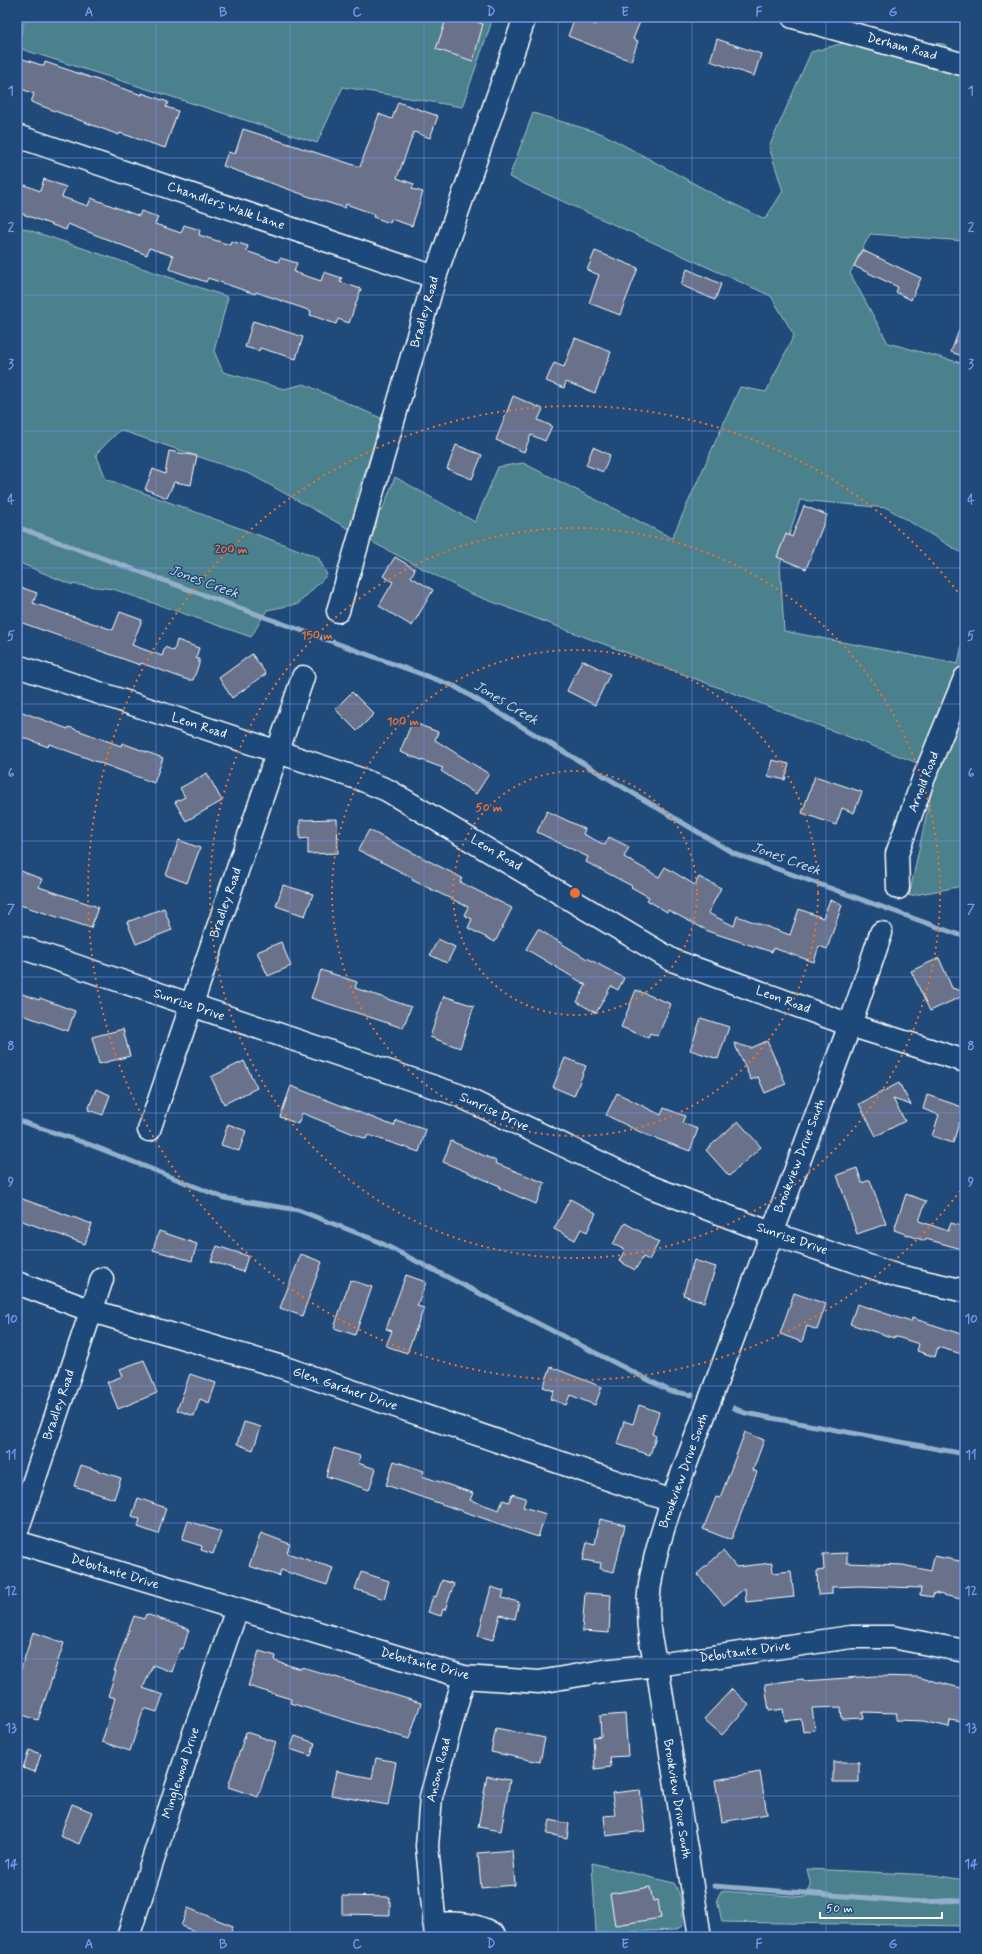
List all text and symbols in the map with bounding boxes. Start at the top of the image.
text: A [85,4,93,21]
text: B [219,4,228,21]
text: C [352,4,362,21]
text: D [487,4,496,21]
text: E [621,4,629,21]
text: F [756,4,763,21]
text: G [889,4,898,21]
street label: Derham Road [865,29,939,65]
text: 1 [8,83,14,100]
text: 1 [968,83,974,100]
street label: Chandlers Walk Lane [165,178,287,234]
text: 2 [8,219,15,236]
text: 2 [968,219,975,236]
street label: Bradley Road [407,274,443,350]
text: 3 [8,356,14,373]
text: 3 [968,356,974,373]
text: 4 [7,492,15,509]
text: 4 [967,492,975,509]
text: 200 m [215,542,248,558]
water label: Jones Creek [167,561,241,603]
text: 5 [7,628,15,645]
text: 150 m [301,628,333,644]
text: 5 [967,628,975,645]
water label: Jones Creek [471,677,542,729]
street label: Leon Road [169,709,229,743]
text: 100 m [387,714,420,730]
street label: Arnold Road [905,749,943,815]
text: 6 [8,765,15,782]
text: 6 [968,765,975,782]
text: 50 m [476,800,503,816]
street label: Leon Road [467,831,525,875]
water label: Jones Creek [749,838,823,880]
street label: Bradley Road [206,866,246,940]
centre of rings [568,886,582,900]
text: 7 [7,901,15,918]
text: 7 [967,901,975,918]
street label: Leon Road [753,982,813,1018]
street label: Sunrise Drive [151,985,227,1025]
text: 8 [7,1038,15,1055]
text: 8 [967,1038,975,1055]
street label: Sunrise Drive [457,1089,531,1135]
street label: Brookview Drive South [770,1096,830,1216]
text: 9 [8,1174,15,1191]
text: 9 [968,1174,975,1191]
street label: Sunrise Drive [754,1219,830,1259]
text: 10 [4,1311,18,1328]
text: 10 [964,1311,978,1328]
street label: Glen Gardner Drive [290,1363,400,1415]
street label: Bradley Road [39,1368,79,1442]
street label: Brookview Drive South [655,1411,713,1531]
text: 11 [5,1447,17,1464]
text: 11 [965,1447,977,1464]
street label: Debutante Drive [69,1550,161,1594]
text: 12 [5,1583,17,1600]
text: 12 [965,1583,977,1600]
street label: Debutante Drive [698,1637,792,1667]
street label: Debutante Drive [378,1644,472,1684]
text: 13 [5,1720,17,1737]
text: 13 [965,1720,977,1737]
street label: Minglewood Drive [158,1725,205,1821]
street label: Anson Road [423,1736,455,1804]
street label: Brookview Drive South [659,1738,695,1860]
text: 14 [4,1856,18,1873]
text: 14 [964,1856,978,1873]
scale bar [820,1894,942,1920]
text: 50 m [826,1901,853,1917]
text: A [85,1936,93,1953]
text: B [219,1936,228,1953]
text: C [352,1936,362,1953]
text: D [487,1936,496,1953]
text: E [621,1936,629,1953]
text: F [756,1936,763,1953]
text: G [889,1936,898,1953]

